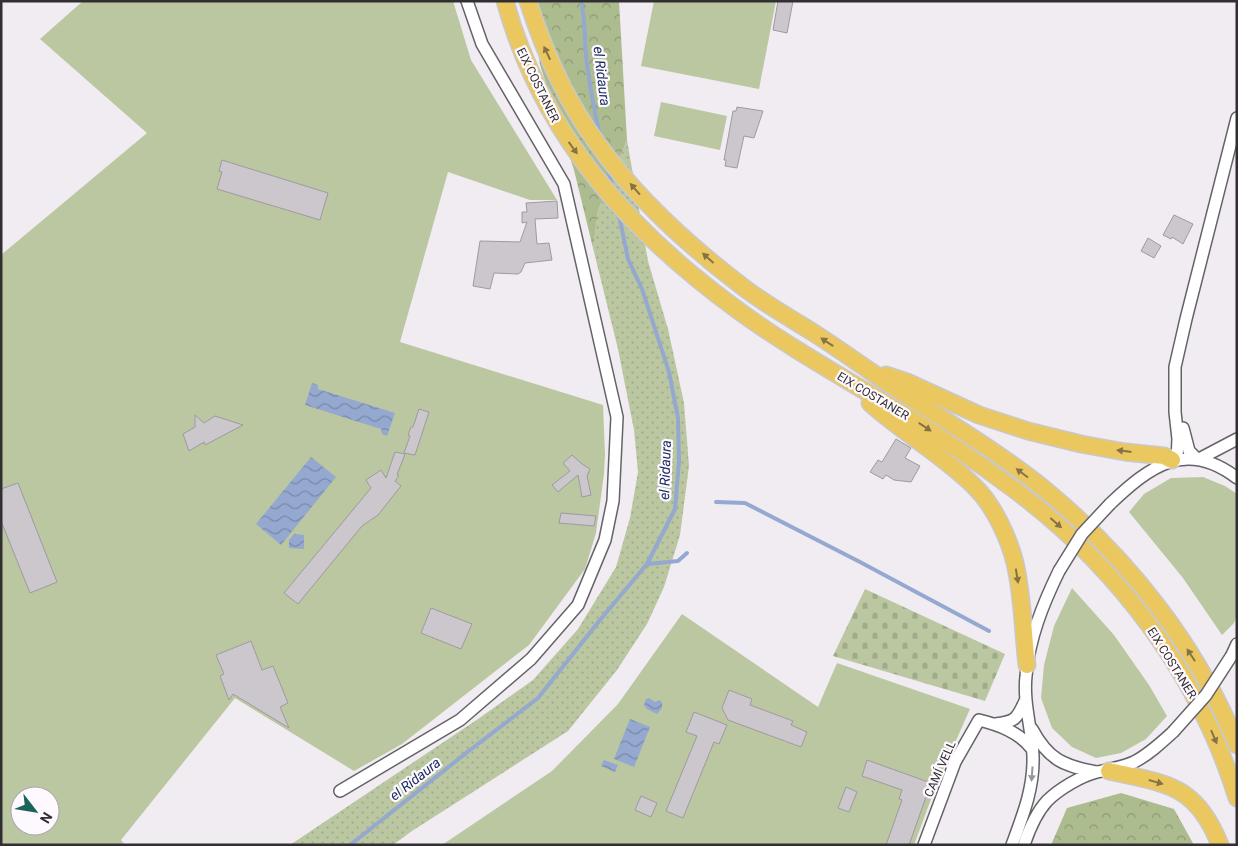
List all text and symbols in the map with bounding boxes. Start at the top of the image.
street label: EIX COSTANER [514,45,562,125]
water label: el Ridaura [590,45,614,107]
one-way arrow [543,46,551,60]
one-way arrow [568,141,578,155]
one-way arrow [629,183,640,196]
one-way arrow [702,252,714,264]
one-way arrow [821,337,834,347]
street label: EIX COSTANER [835,369,912,423]
one-way arrow [918,423,932,432]
water label: el Ridaura [656,440,674,500]
one-way arrow [1116,447,1132,455]
one-way arrow [1016,467,1029,478]
one-way arrow [1049,518,1062,529]
one-way arrow [1013,568,1021,584]
street label: EIX COSTANER [1145,625,1200,702]
one-way arrow [1186,648,1196,661]
one-way arrow [1210,730,1218,744]
street label: CAMÍ VELL [921,738,959,799]
water label: el Ridaura [386,754,444,804]
one-way arrow [1028,766,1036,782]
one-way arrow [1149,778,1164,786]
north arrow [10,786,60,836]
text: N [37,809,56,826]

